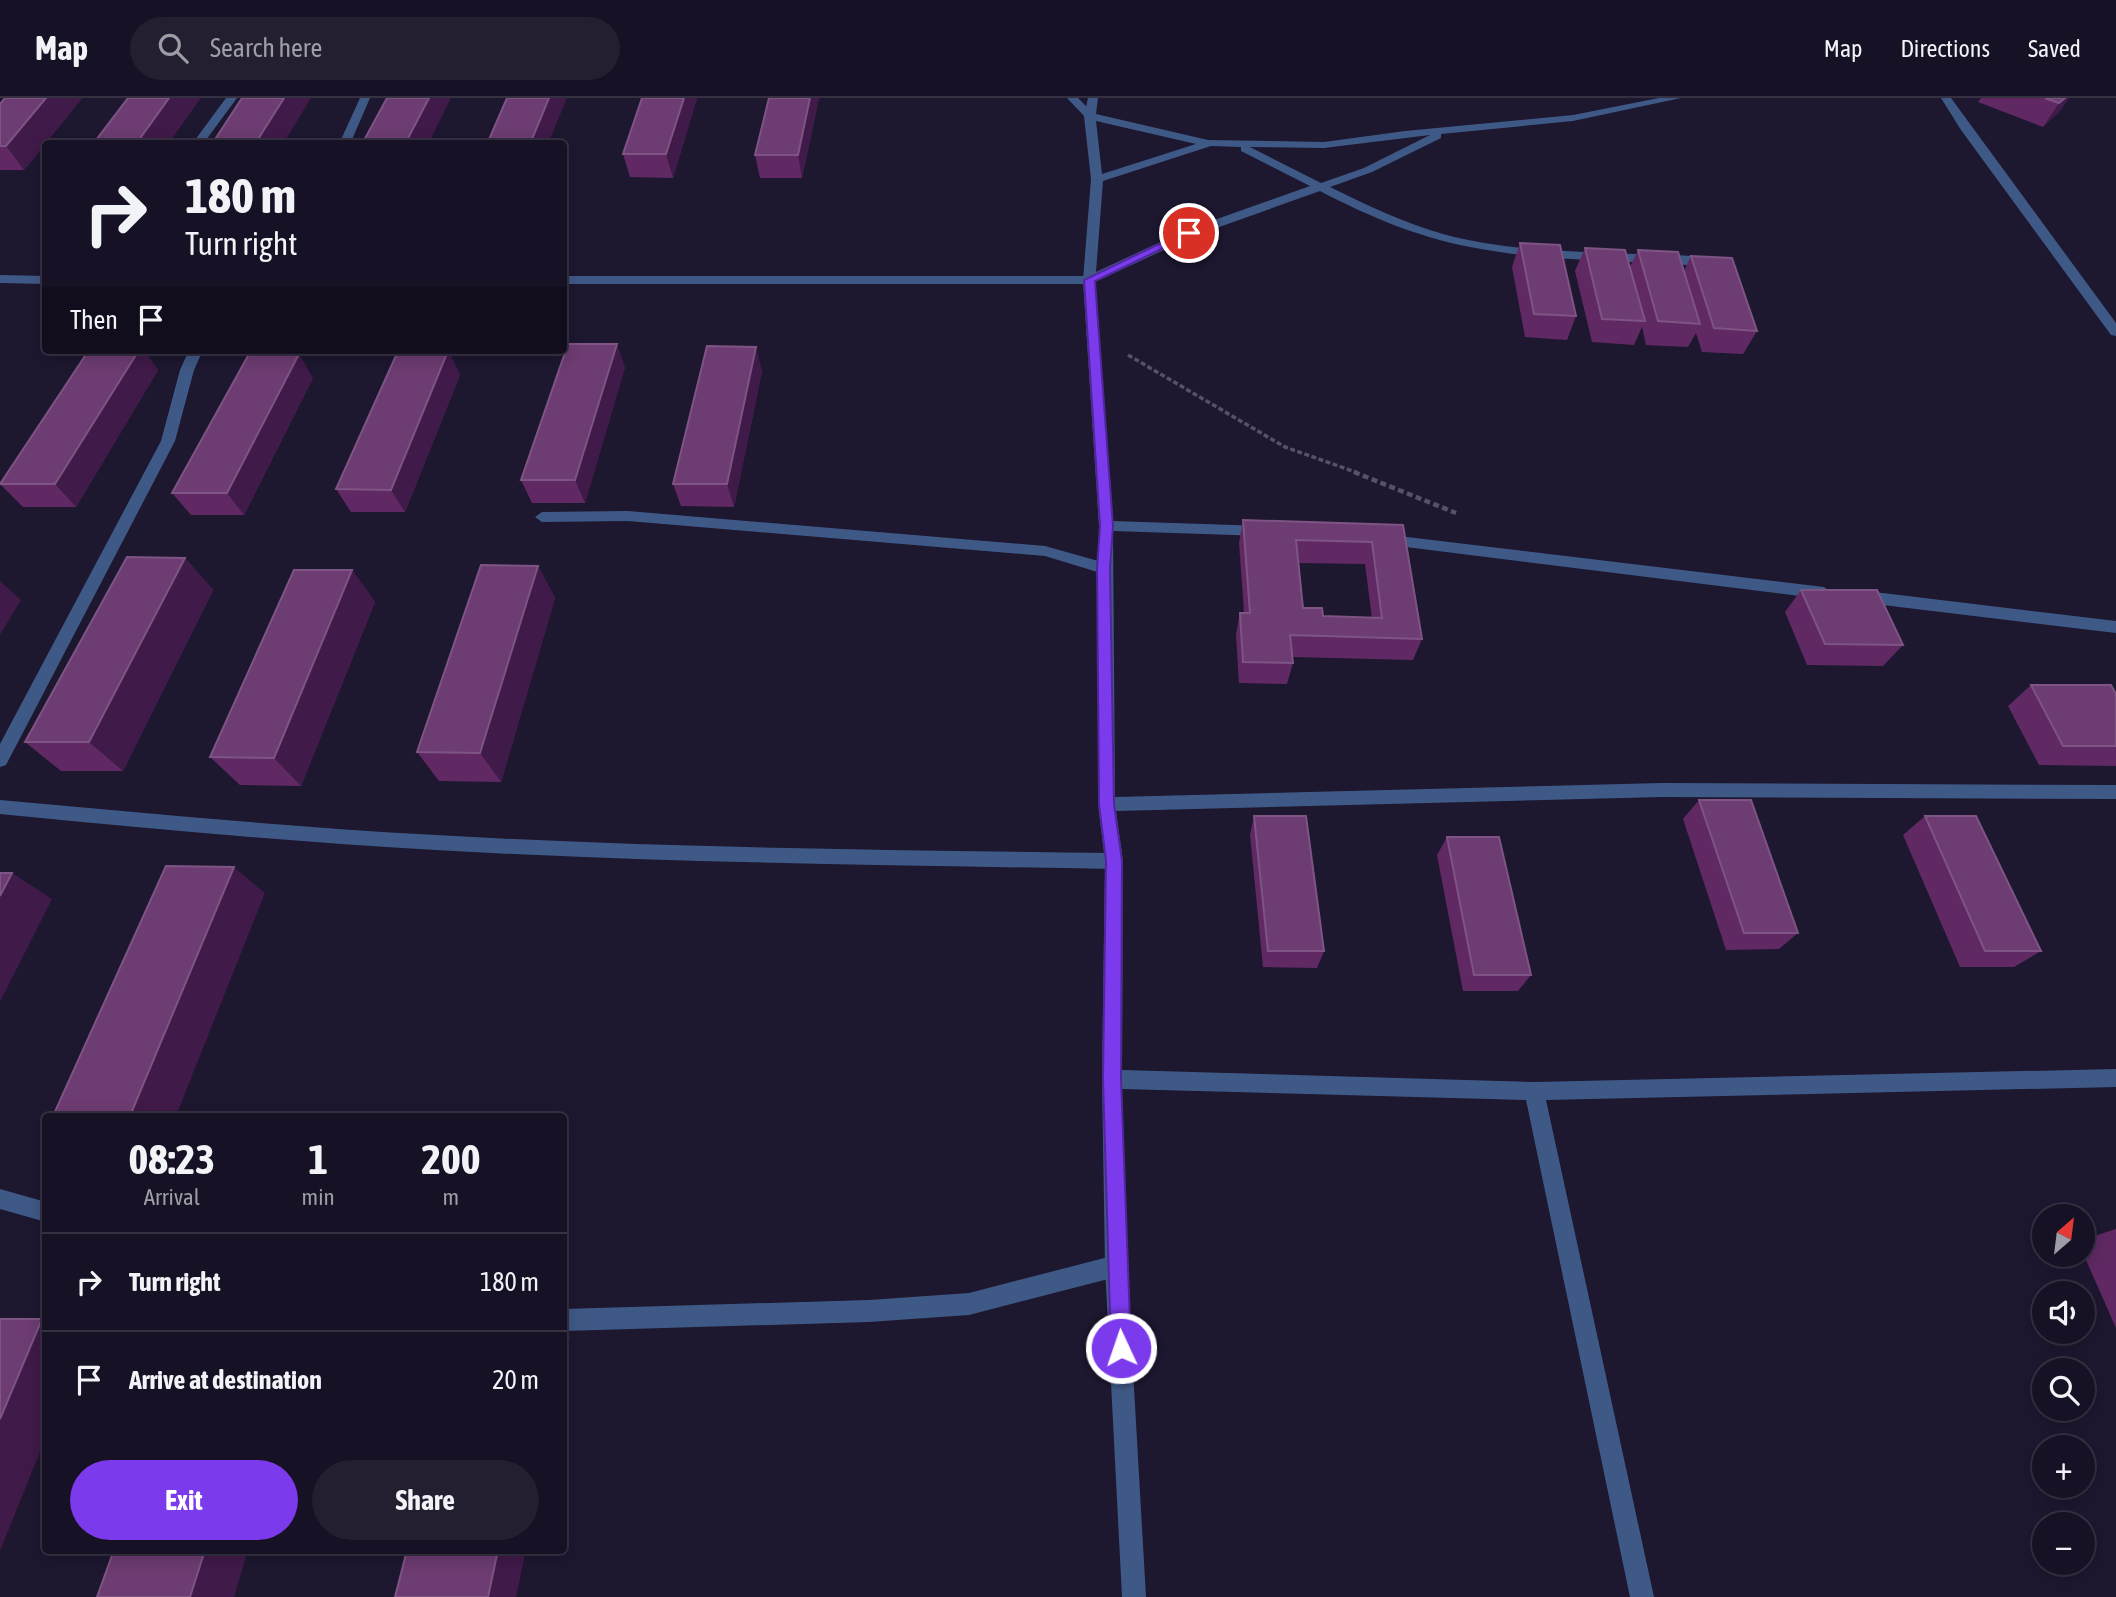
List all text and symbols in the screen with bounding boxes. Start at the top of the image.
search box [130,17,620,80]
text: Map [35,29,88,67]
icon: search [154,29,192,67]
text: Search here [210,33,322,63]
text: Map [1824,35,1862,62]
text: Directions [1900,35,1990,62]
text: Saved [2028,35,2081,62]
text: 180 m [185,167,296,223]
icon: right [70,168,161,259]
pin [1159,203,1219,263]
icon: arrive [1170,214,1208,252]
text: Turn right [185,225,298,262]
icon: arrive [132,301,170,339]
text: Then [70,305,118,335]
text: 08:23 [129,1135,215,1183]
text: 1 [308,1135,328,1183]
text: 200 [421,1135,480,1183]
text: Arrival [144,1184,200,1210]
text: min [302,1184,335,1210]
text: m [443,1184,459,1210]
north arrow [2032,1204,2095,1267]
map controls [2032,1204,2095,1575]
icon: right [70,1263,108,1301]
text: Turn right [129,1267,220,1297]
text: 180 m [480,1267,539,1297]
button: sound [2032,1281,2095,1344]
position arrow [1084,1311,1158,1385]
button: search [2032,1358,2095,1421]
icon: arrive [70,1361,108,1399]
text: Arrive at destination [129,1365,322,1395]
text: 20 m [492,1365,539,1395]
button: + [2032,1435,2095,1498]
button: Exit [70,1460,298,1540]
button: Share [312,1460,539,1540]
button: − [2032,1512,2095,1575]

